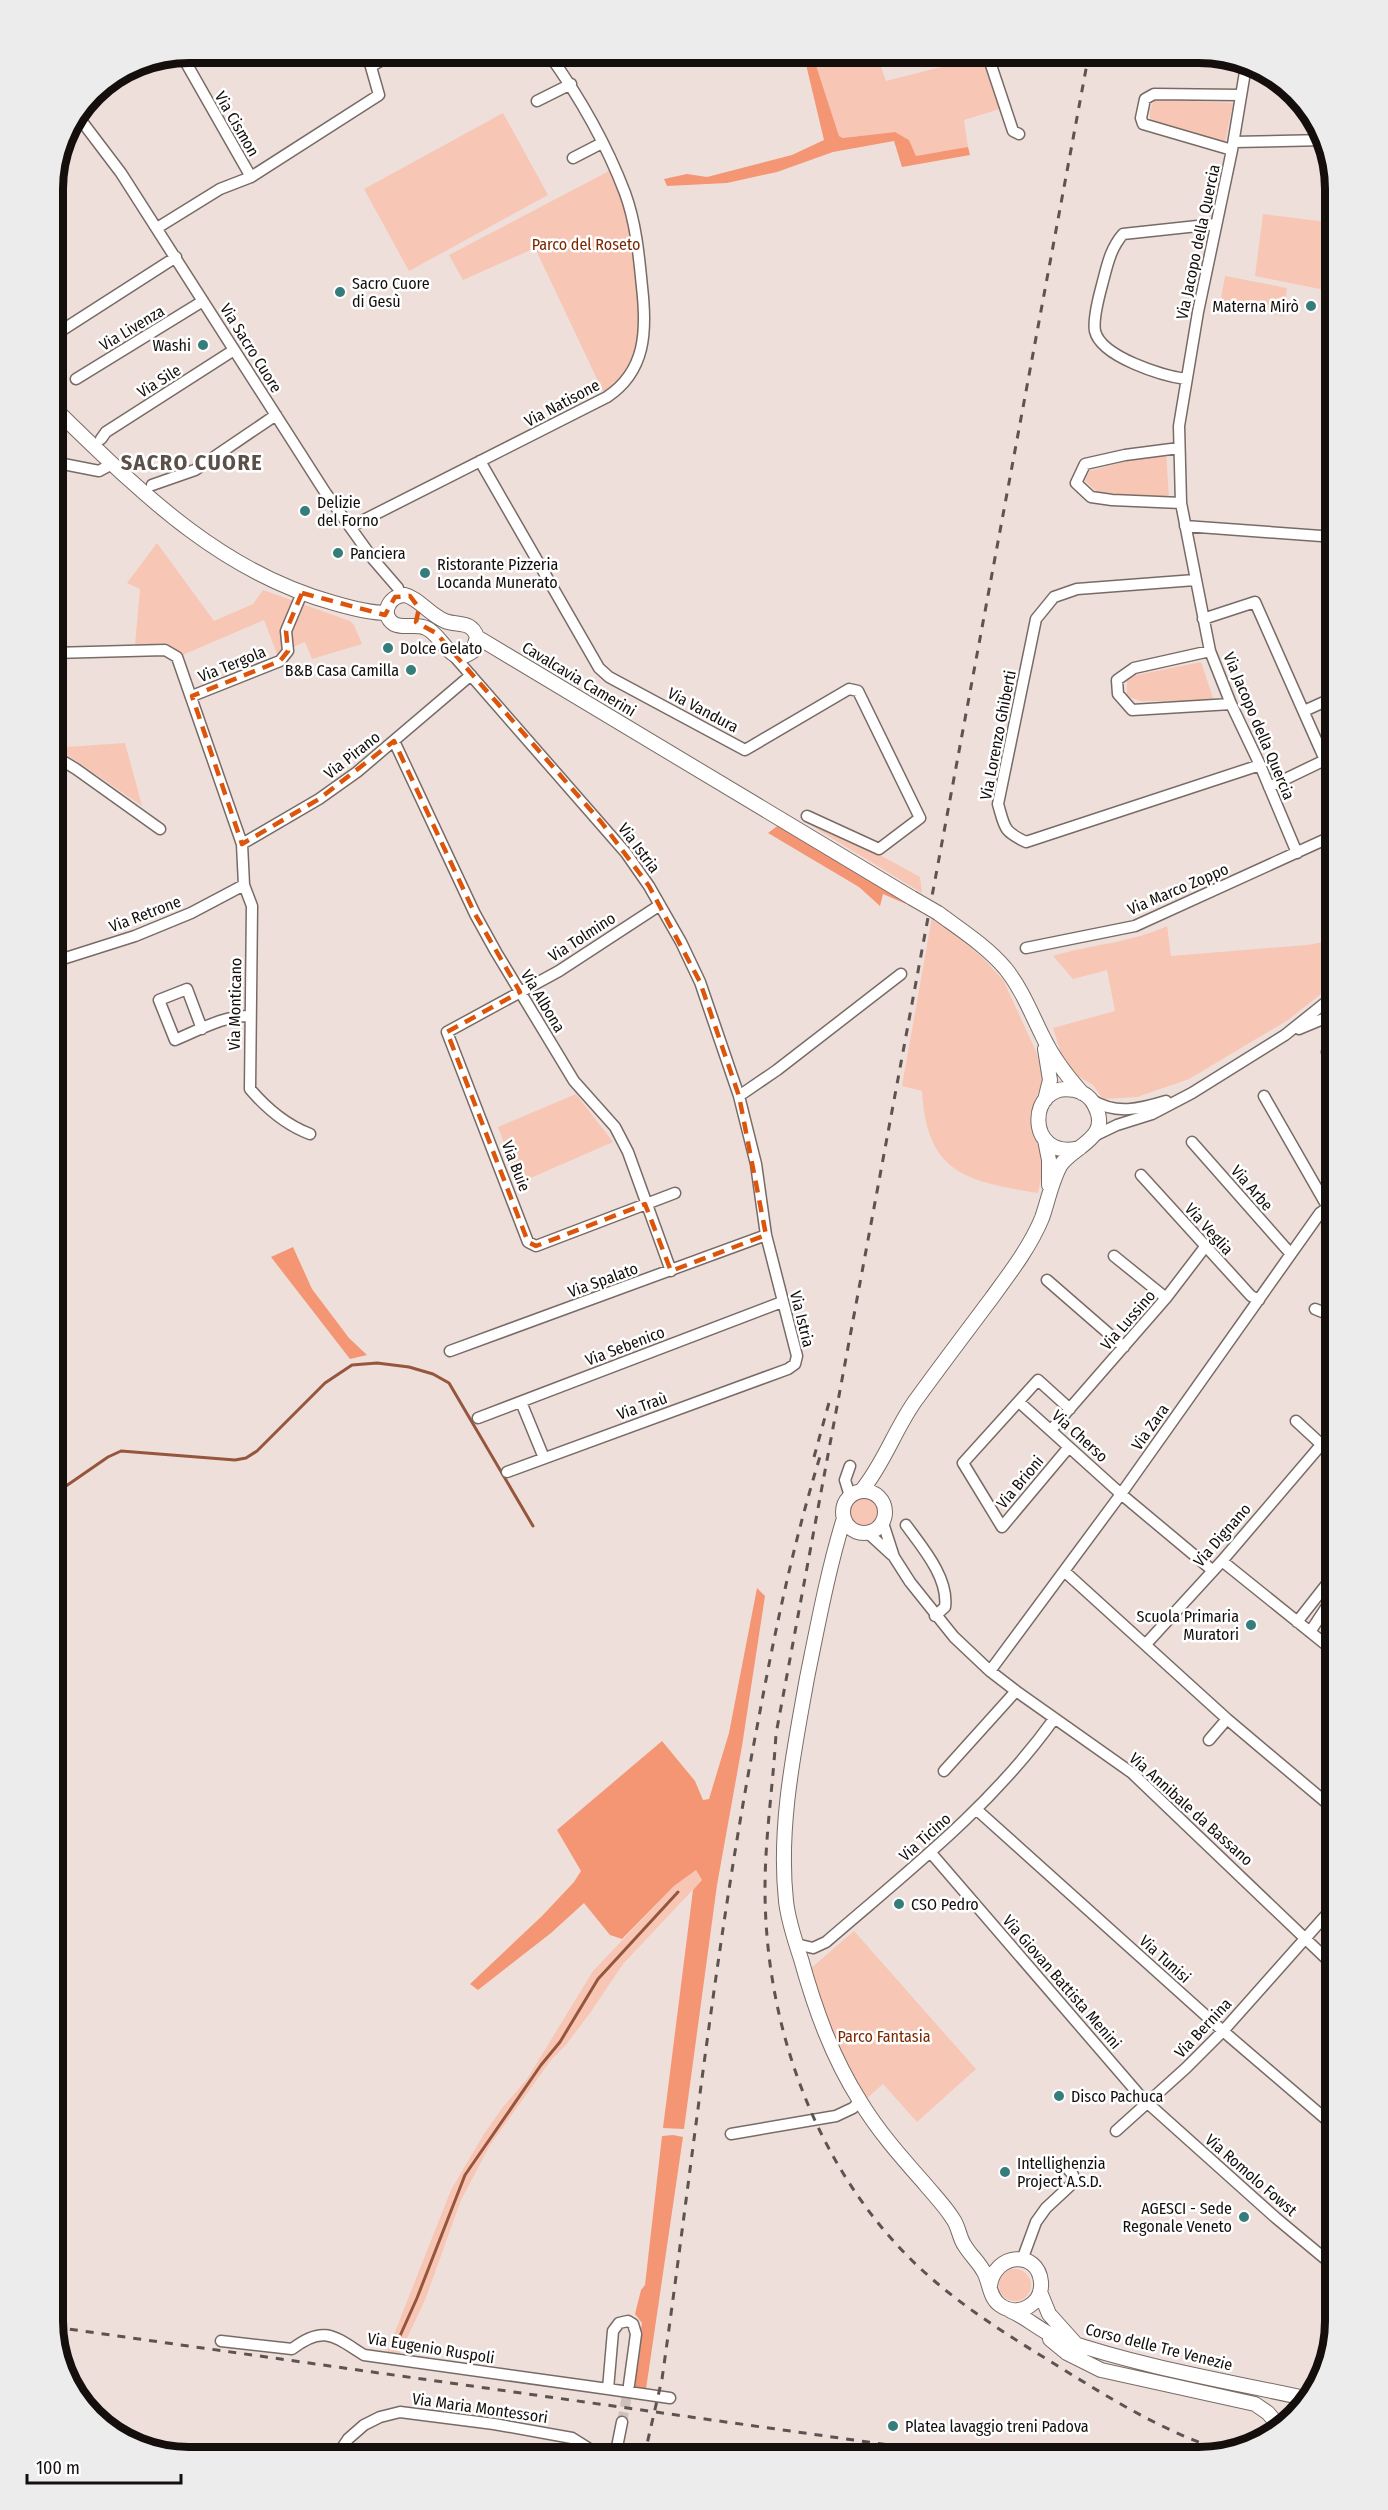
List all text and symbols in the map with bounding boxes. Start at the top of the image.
street label: Via Cismon [211,88,263,160]
street label: Via Jacopo della Quercia [1172,162,1224,321]
park label: Parco del Roseto [532,235,640,254]
place label: Sacro Cuore di Gesù [352,274,430,311]
marker: Sacro Cuore di Gesù [333,285,347,299]
place label: Materna Mirò [1212,297,1299,316]
marker: Materna Mirò [1304,299,1318,313]
street label: Via Sacro Cuore [216,300,286,396]
street label: Via Livenza [96,301,168,355]
place label: Washi [152,336,191,355]
marker: Washi [196,338,210,352]
street label: Via Sile [134,360,184,402]
street label: Via Natisone [521,375,603,431]
district label: SACRO CUORE [121,449,263,476]
place label: Delizie del Forno [317,493,379,530]
marker: Delizie del Forno [298,504,312,518]
place label: Panciera [350,544,406,563]
marker: Panciera [331,546,345,560]
place label: Ristorante Pizzeria Locanda Munerato [437,555,558,592]
marker: Ristorante Pizzeria Locanda Munerato [418,566,432,580]
street label: Cavalcavia Camerini [519,638,639,720]
place label: Dolce Gelato [400,639,483,658]
marker: Dolce Gelato [381,641,395,655]
street label: Via Tergola [195,642,269,686]
street label: Via Jacopo della Quercia [1219,649,1299,803]
place label: B&B Casa Camilla [285,661,399,680]
marker: B&B Casa Camilla [404,663,418,677]
street label: Via Lorenzo Ghiberti [976,669,1020,801]
street label: Via Vandura [664,683,742,737]
street label: Via Pirano [320,727,384,783]
street label: Via Istria [614,819,664,877]
street label: Via Marco Zoppo [1125,859,1231,919]
street label: Via Retrone [106,892,184,936]
street label: Via Tolmino [545,908,619,966]
street label: Via Monticano [225,958,245,1050]
street label: Via Albona [517,966,569,1036]
street label: Via Buie [498,1138,534,1194]
street label: Via Arbe [1227,1161,1277,1215]
street label: Via Veglia [1181,1199,1237,1259]
street label: Via Spalato [565,1259,641,1301]
street label: Via Lussino [1097,1286,1159,1354]
street label: Via Istria [786,1289,818,1349]
street label: Via Sebenico [583,1322,667,1370]
street label: Via Traù [614,1388,670,1424]
street label: Via Zara [1127,1400,1173,1454]
street label: Via Cherso [1048,1406,1112,1466]
street label: Via Brioni [992,1452,1048,1512]
street label: Via Dignano [1189,1499,1255,1571]
place label: Scuola Primaria Muratori [1137,1607,1239,1644]
marker: Scuola Primaria Muratori [1244,1618,1258,1632]
street label: Via Annibale da Bassano [1125,1749,1257,1869]
street label: Via Ticino [895,1809,955,1865]
place label: CSO Pedro [911,1895,979,1914]
marker: CSO Pedro [892,1897,906,1911]
street label: Via Giovan Battista Menini [999,1911,1125,2053]
street label: Via Tunisi [1136,1931,1194,1987]
street label: Via Bernina [1171,1994,1236,2062]
park label: Parco Fantasia [837,2027,931,2046]
place label: Disco Pachuca [1071,2087,1164,2106]
marker: Disco Pachuca [1052,2089,1066,2103]
street label: Via Romolo Fowst [1201,2130,1301,2220]
place label: Intellighenzia Project A.S.D. [1017,2154,1106,2191]
marker: Intellighenzia Project A.S.D. [998,2165,1012,2179]
place label: AGESCI - Sede Regonale Veneto [1123,2199,1232,2236]
marker: AGESCI - Sede Regonale Veneto [1237,2210,1251,2224]
street label: Corso delle Tre Venezie [1083,2320,1235,2375]
street label: Via Eugenio Ruspoli [366,2329,496,2367]
street label: Via Maria Montessori [411,2389,549,2427]
place label: Platea lavaggio treni Padova [905,2417,1089,2436]
marker: Platea lavaggio treni Padova [886,2419,900,2433]
scale bar [27,2447,182,2485]
text: 100 m [36,2457,80,2479]

